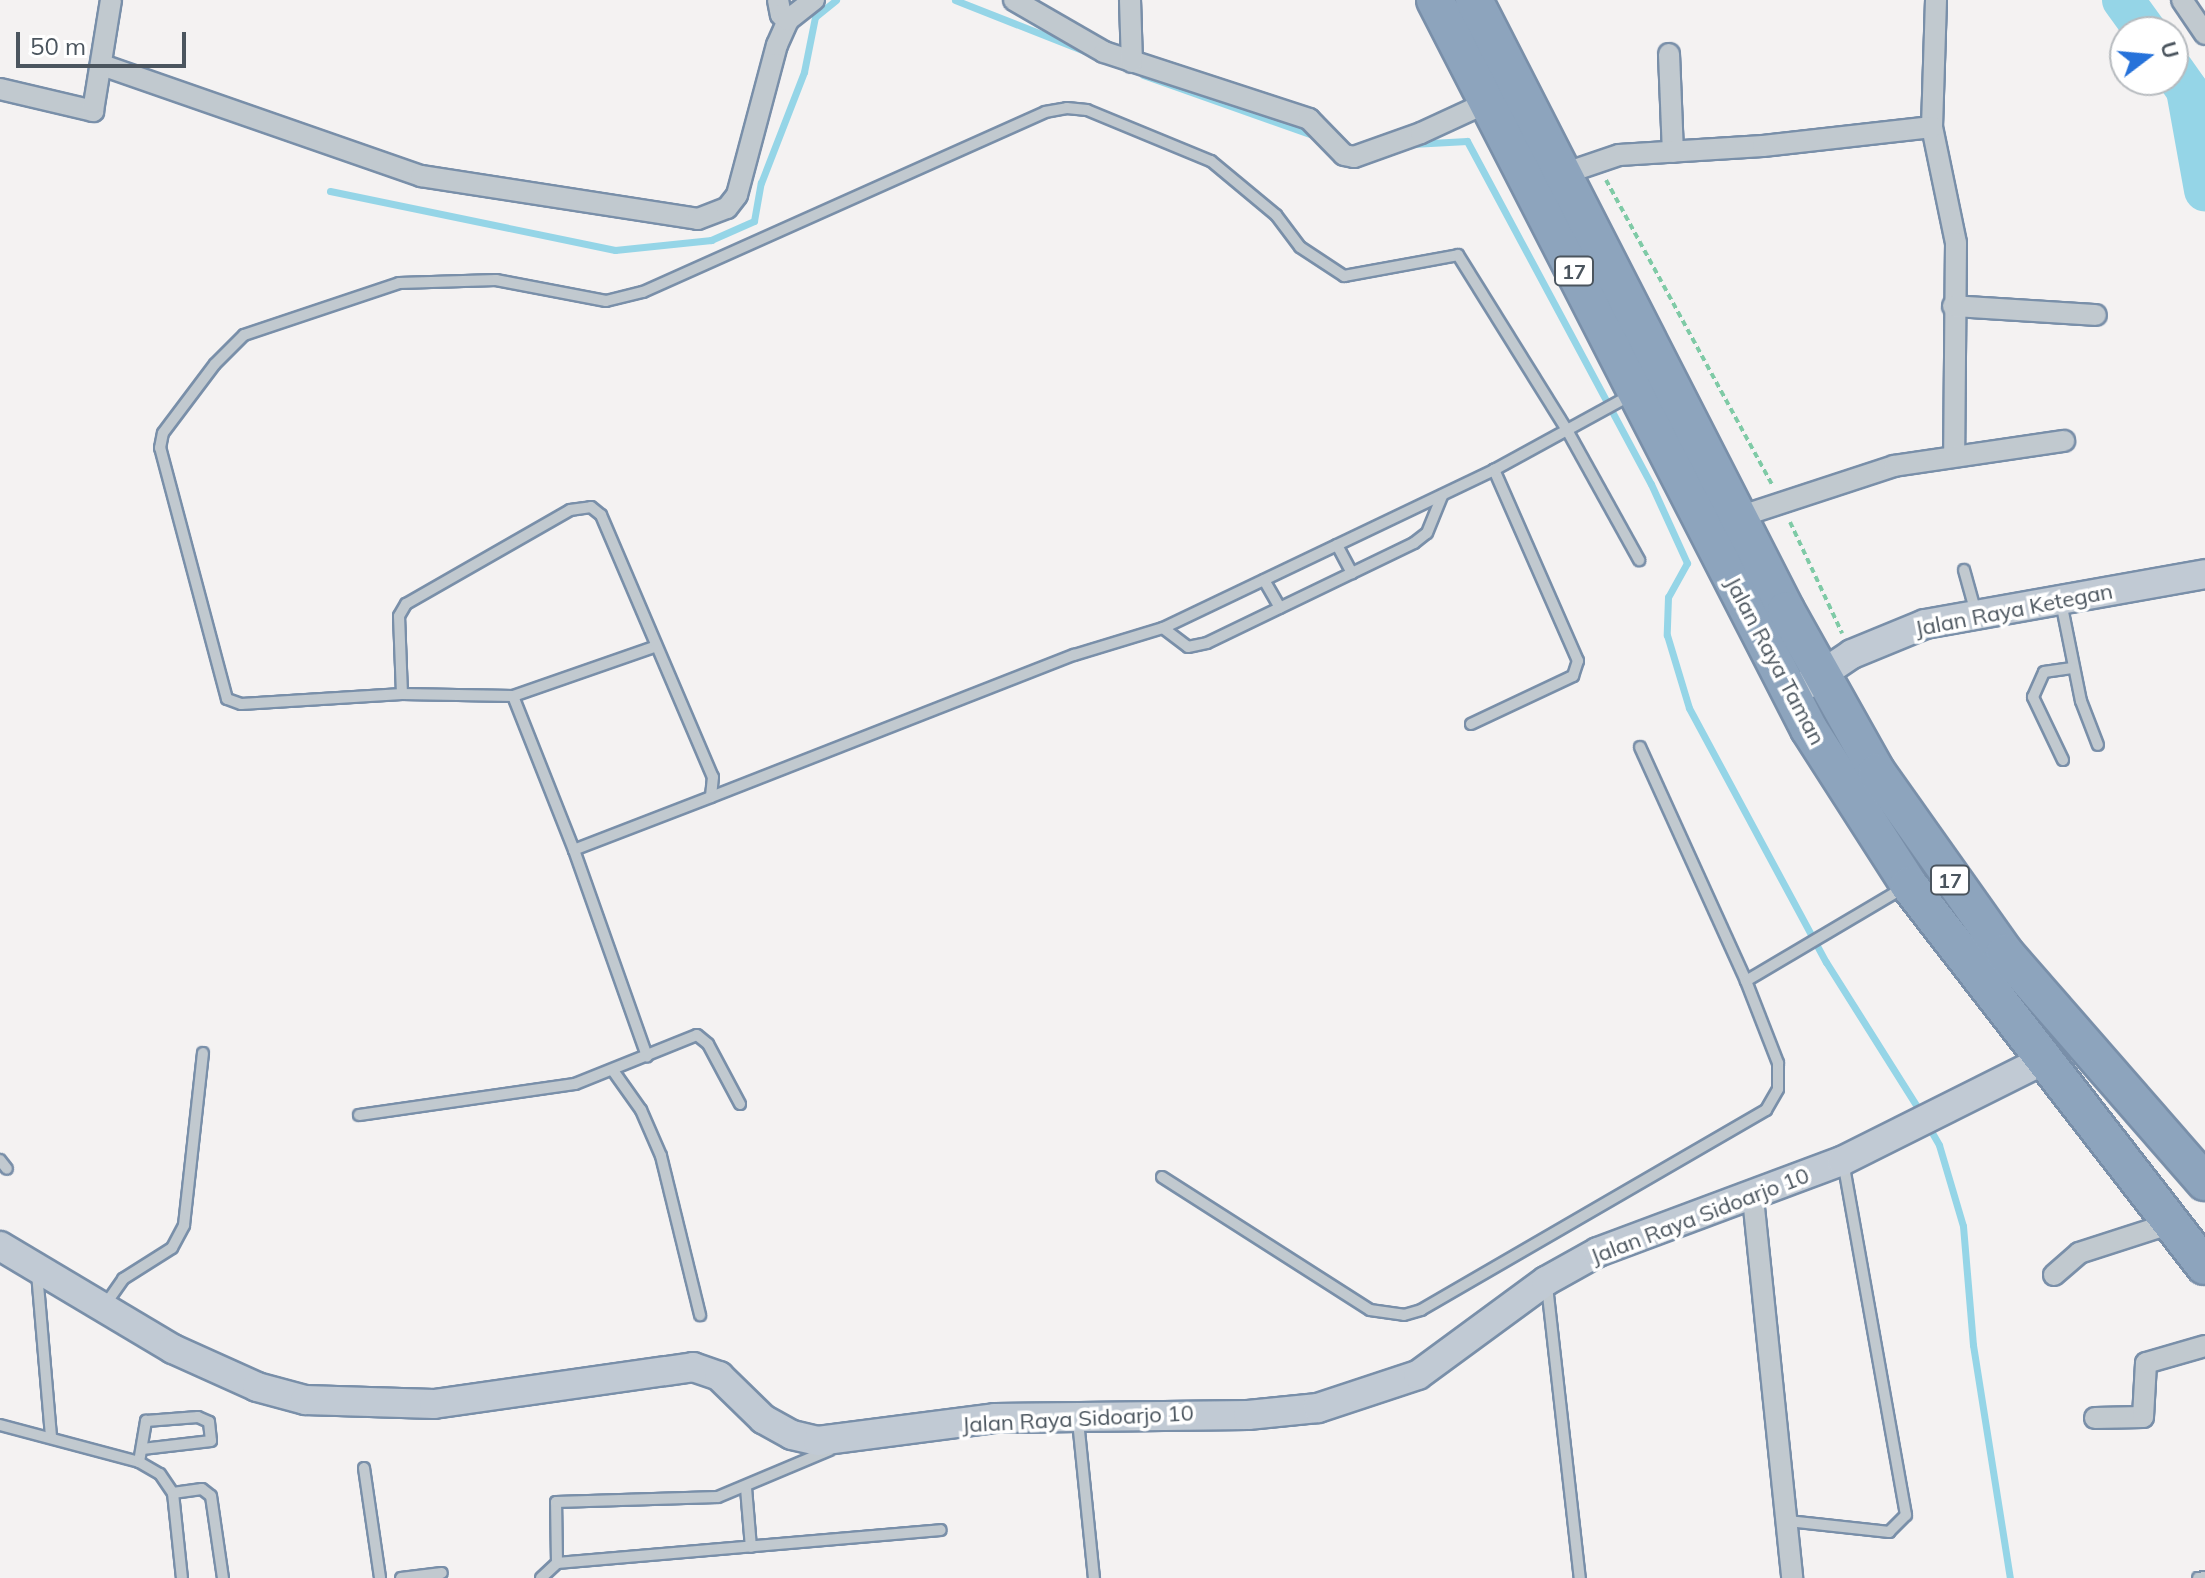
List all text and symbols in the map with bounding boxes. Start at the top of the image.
scale bar [20,16,190,66]
north arrow [2109,16,2189,96]
text: 50 m [30,31,86,61]
text: U [2154,38,2186,62]
road number: 17 [1554,255,1594,287]
street label: Jalan Raya Taman [1720,573,1830,749]
street label: Jalan Raya Ketegan [1913,578,2115,642]
road number: 17 [1930,864,1970,896]
street label: Jalan Raya Sidoarjo 10 [1587,1162,1813,1270]
street label: Jalan Raya Sidoarjo 10 [961,1400,1195,1438]

